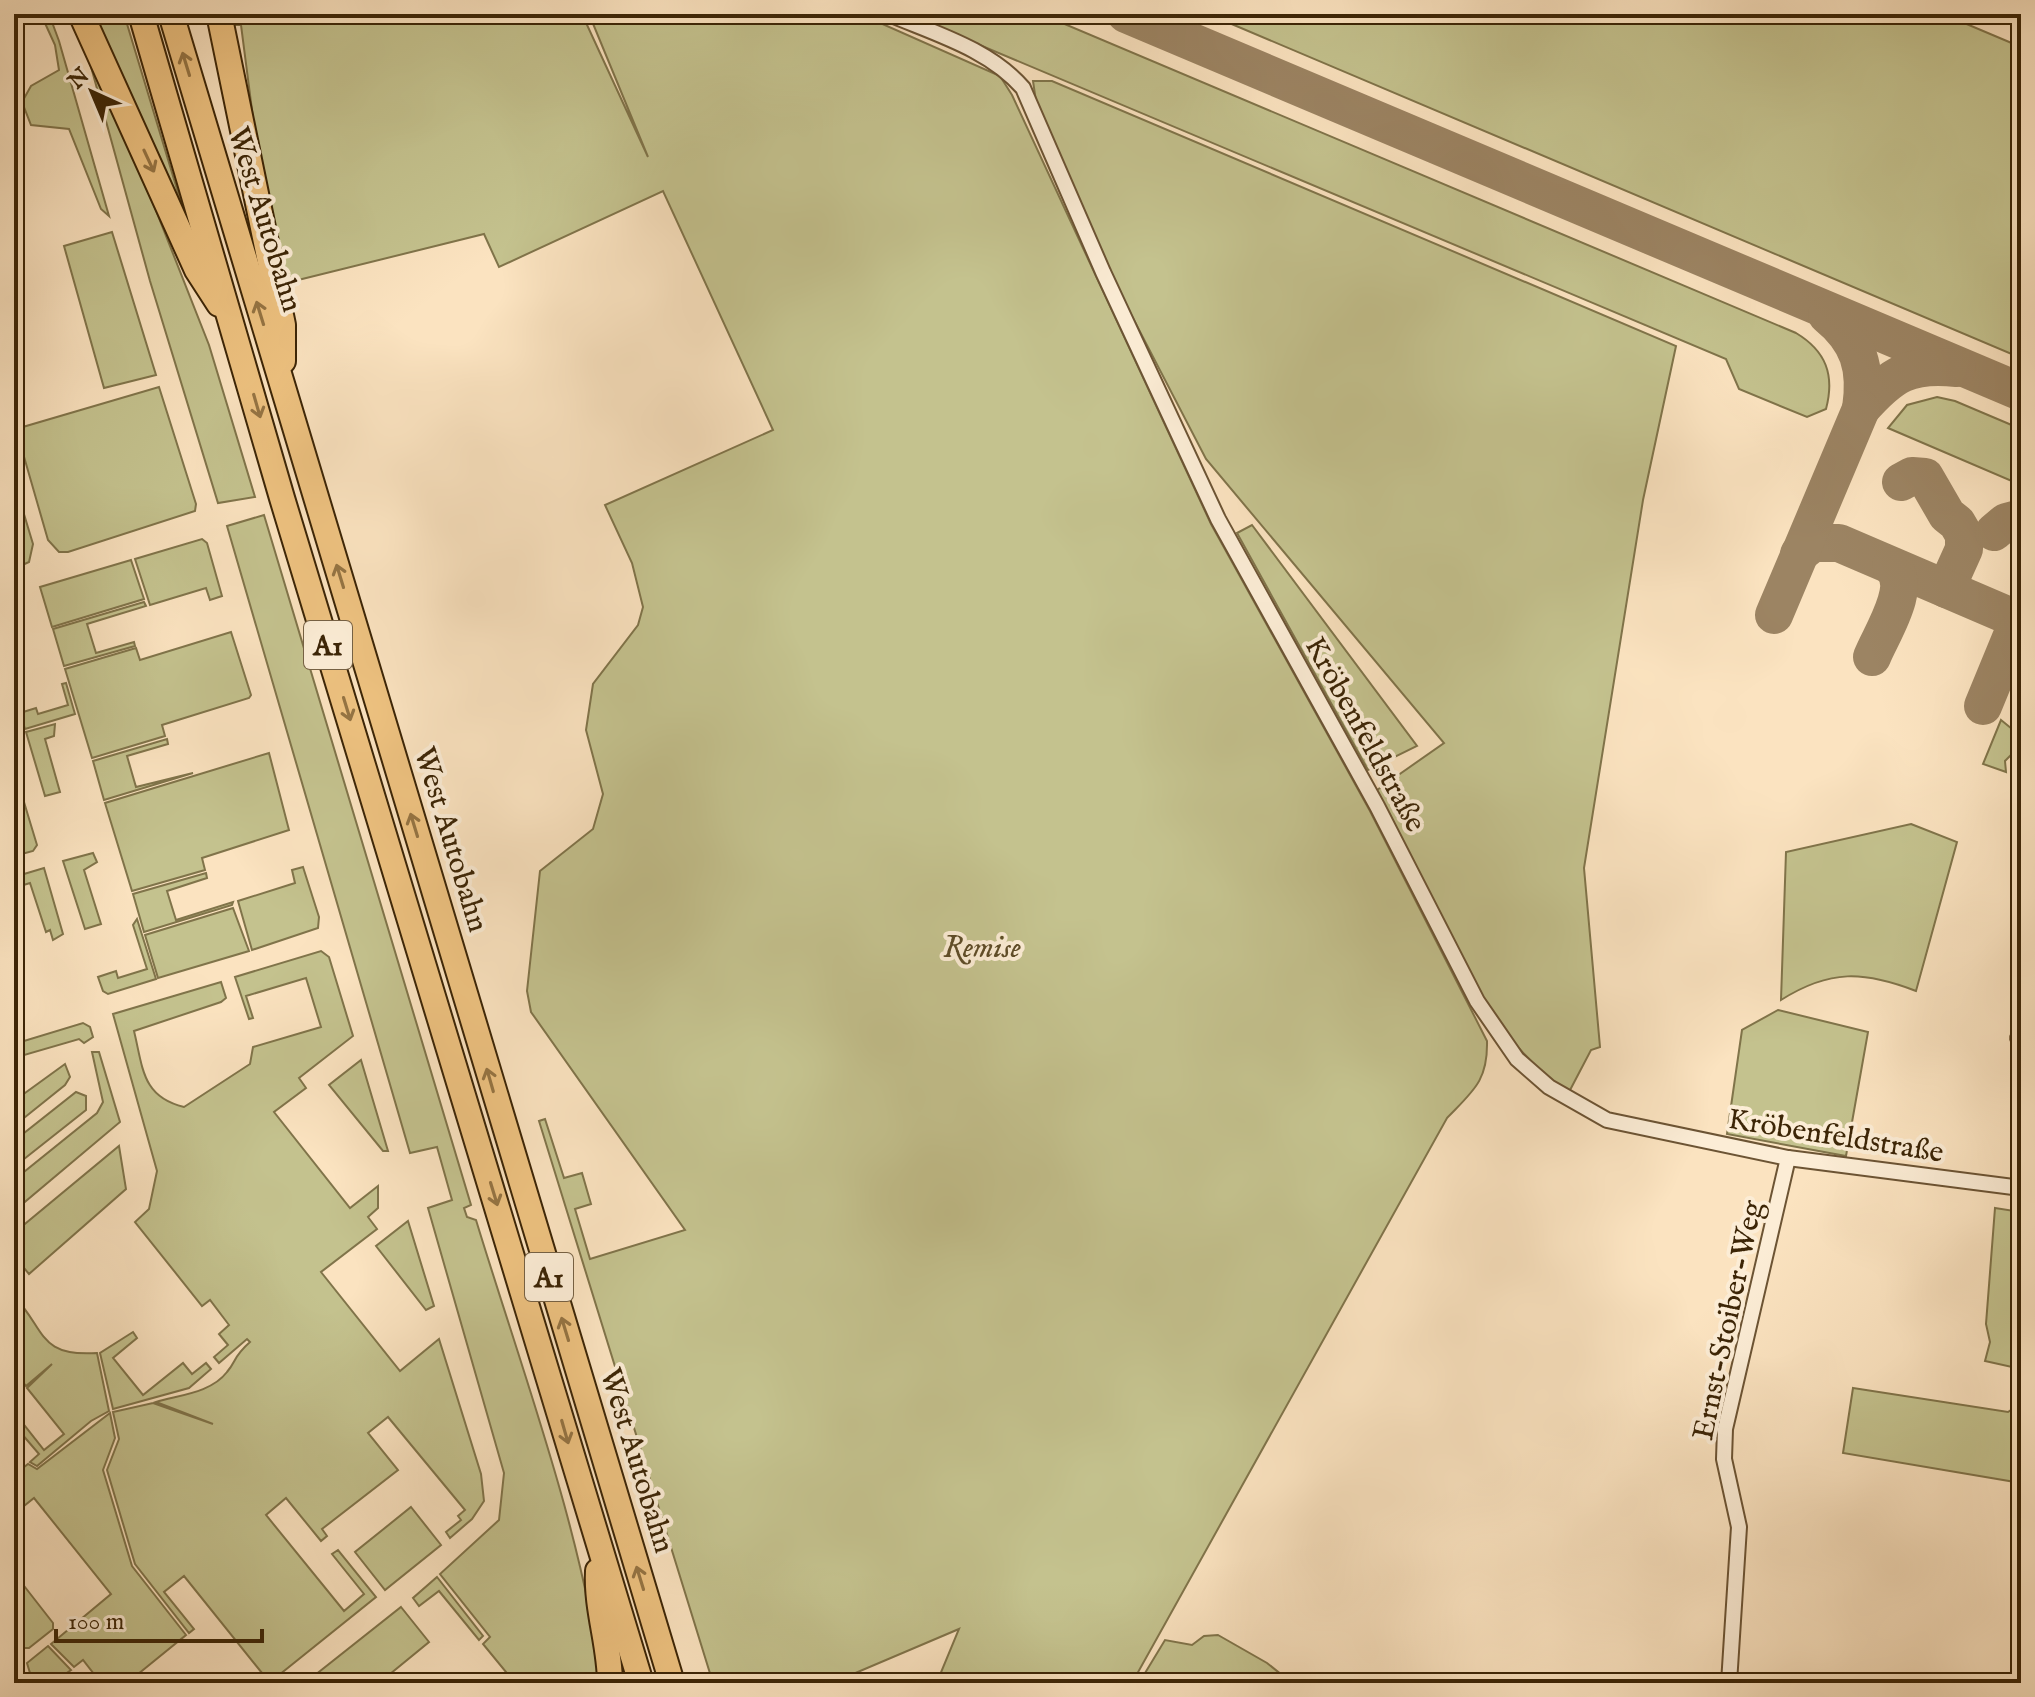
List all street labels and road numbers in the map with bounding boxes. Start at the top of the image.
street label: West Autobahn [218,122,310,317]
road number: A1 [304,621,352,669]
street label: Kröbenfeldstraße [1295,631,1434,839]
street label: West Autobahn [404,742,496,937]
street label: Kröbenfeldstraße [1725,1101,1946,1173]
street label: Ernst-Stoiber-Weg [1685,1196,1773,1444]
road number: A1 [525,1253,573,1301]
street label: West Autobahn [590,1363,682,1558]

